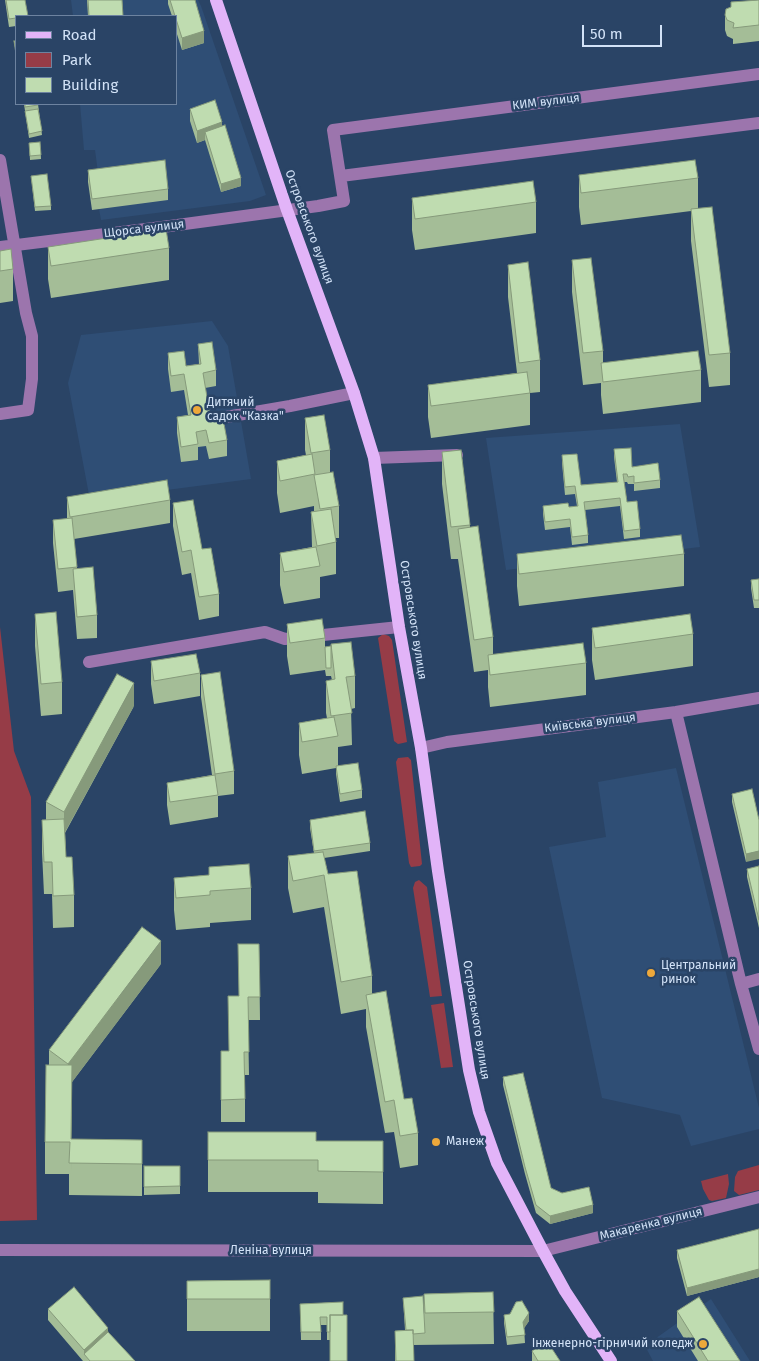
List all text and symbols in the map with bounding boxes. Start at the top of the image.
legend [15,15,178,105]
scale bar [584,15,664,47]
text: 50 m [590,25,623,43]
text: Road [62,26,97,44]
text: Park [62,51,92,69]
text: Building [62,76,118,94]
street label: КИМ вулиця [511,91,581,113]
street label: Островського вулиця [282,168,336,286]
street label: Щорса вулиця [103,217,185,241]
place label: Дитячий садок "Казка" [207,396,284,424]
marker: Дитячий садок "Казка" [191,404,203,416]
street label: Островського вулиця [396,559,430,681]
street label: Київська вулиця [543,710,637,736]
street label: Островського вулиця [459,959,493,1081]
place label: Центральний ринок [661,959,736,987]
marker: Центральний ринок [645,967,657,979]
place label: Манеж [446,1135,484,1149]
marker: Манеж [430,1136,442,1148]
street label: Макаренка вулиця [598,1204,704,1244]
street label: Леніна вулиця [230,1244,312,1258]
place label: Інженерно-гірничий коледж [532,1337,693,1351]
marker: Інженерно-гірничий коледж [697,1338,709,1350]

